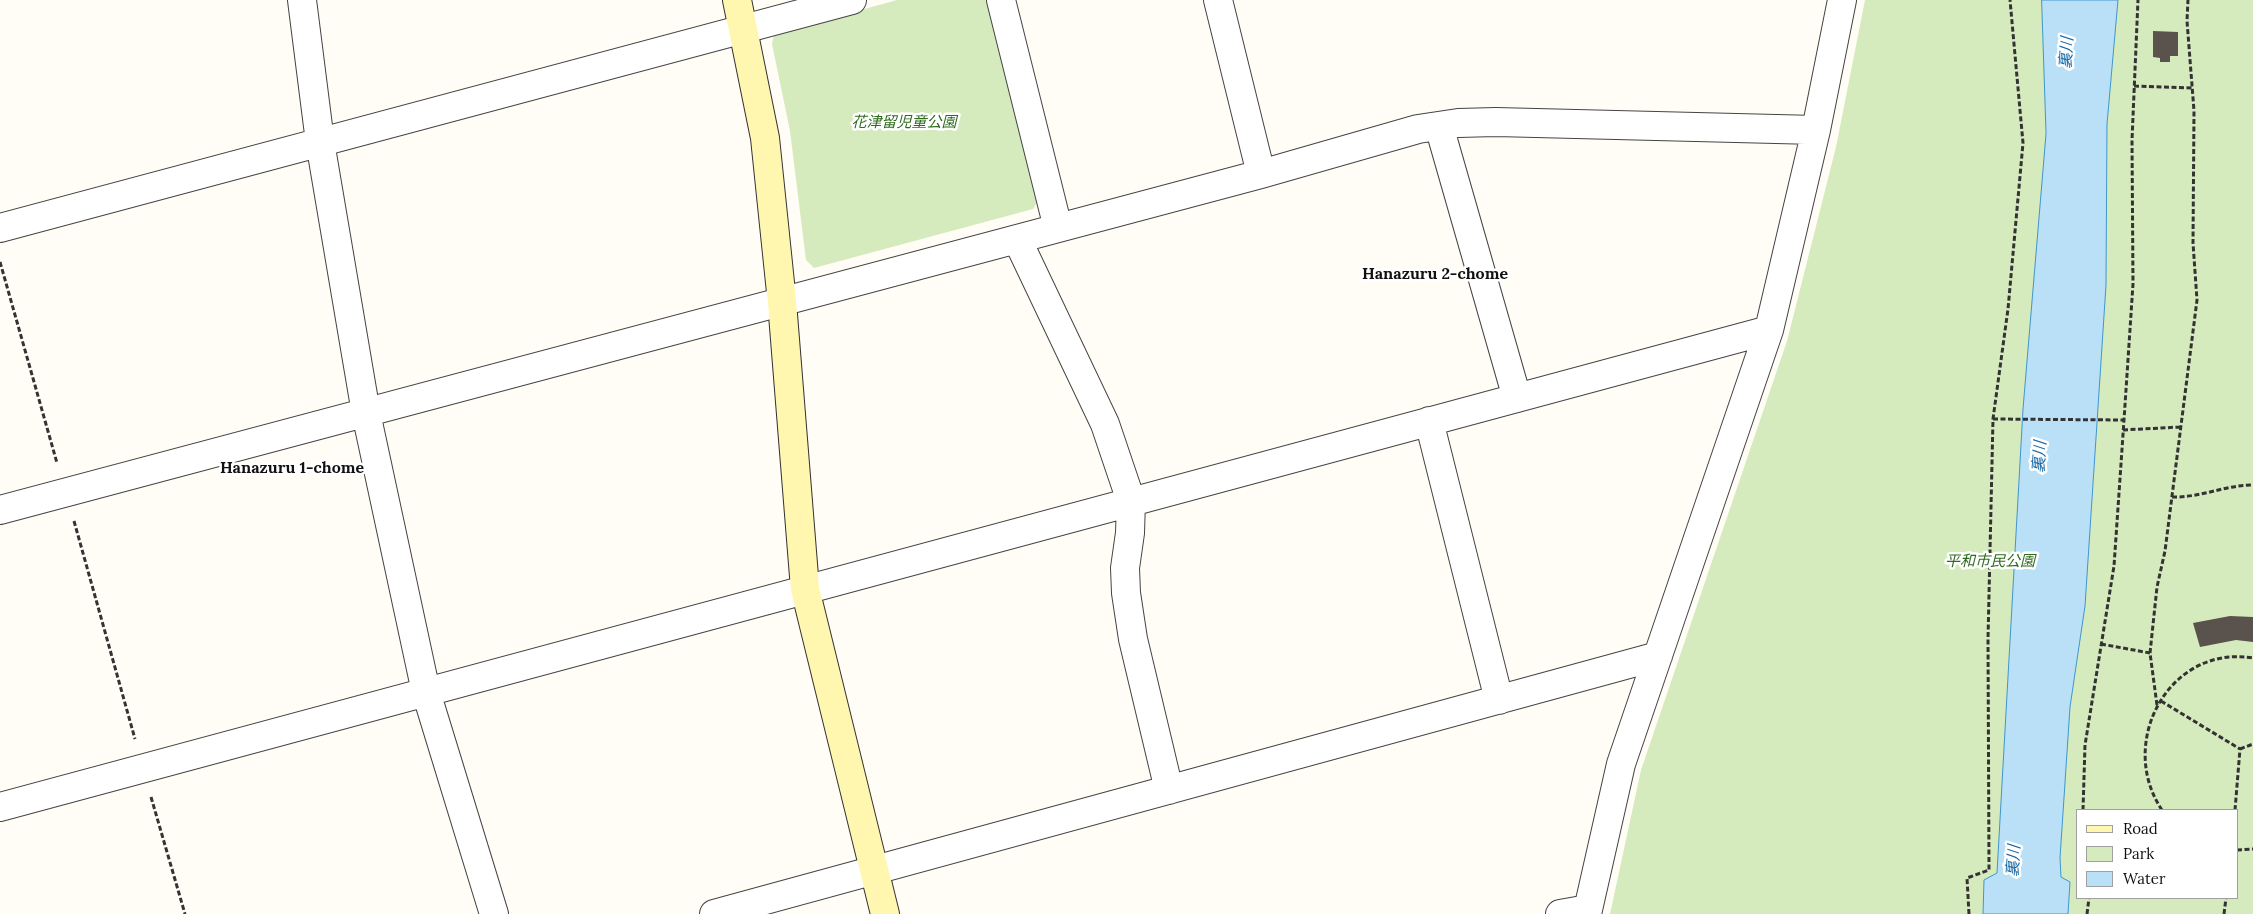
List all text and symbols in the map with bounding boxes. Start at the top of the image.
water label: 裏川 [2056,36,2078,70]
park label: 花津留児童公園 [852,114,956,132]
district label: Hanazuru 2-chome [1362,264,1508,284]
water label: 裏川 [2029,440,2051,474]
district label: Hanazuru 1-chome [220,458,364,478]
park label: 平和市民公園 [1945,553,2035,571]
legend [2076,809,2238,899]
text: Road [2123,819,2158,838]
water label: 裏川 [2003,844,2025,878]
text: Park [2123,844,2154,863]
text: Water [2123,869,2165,888]

